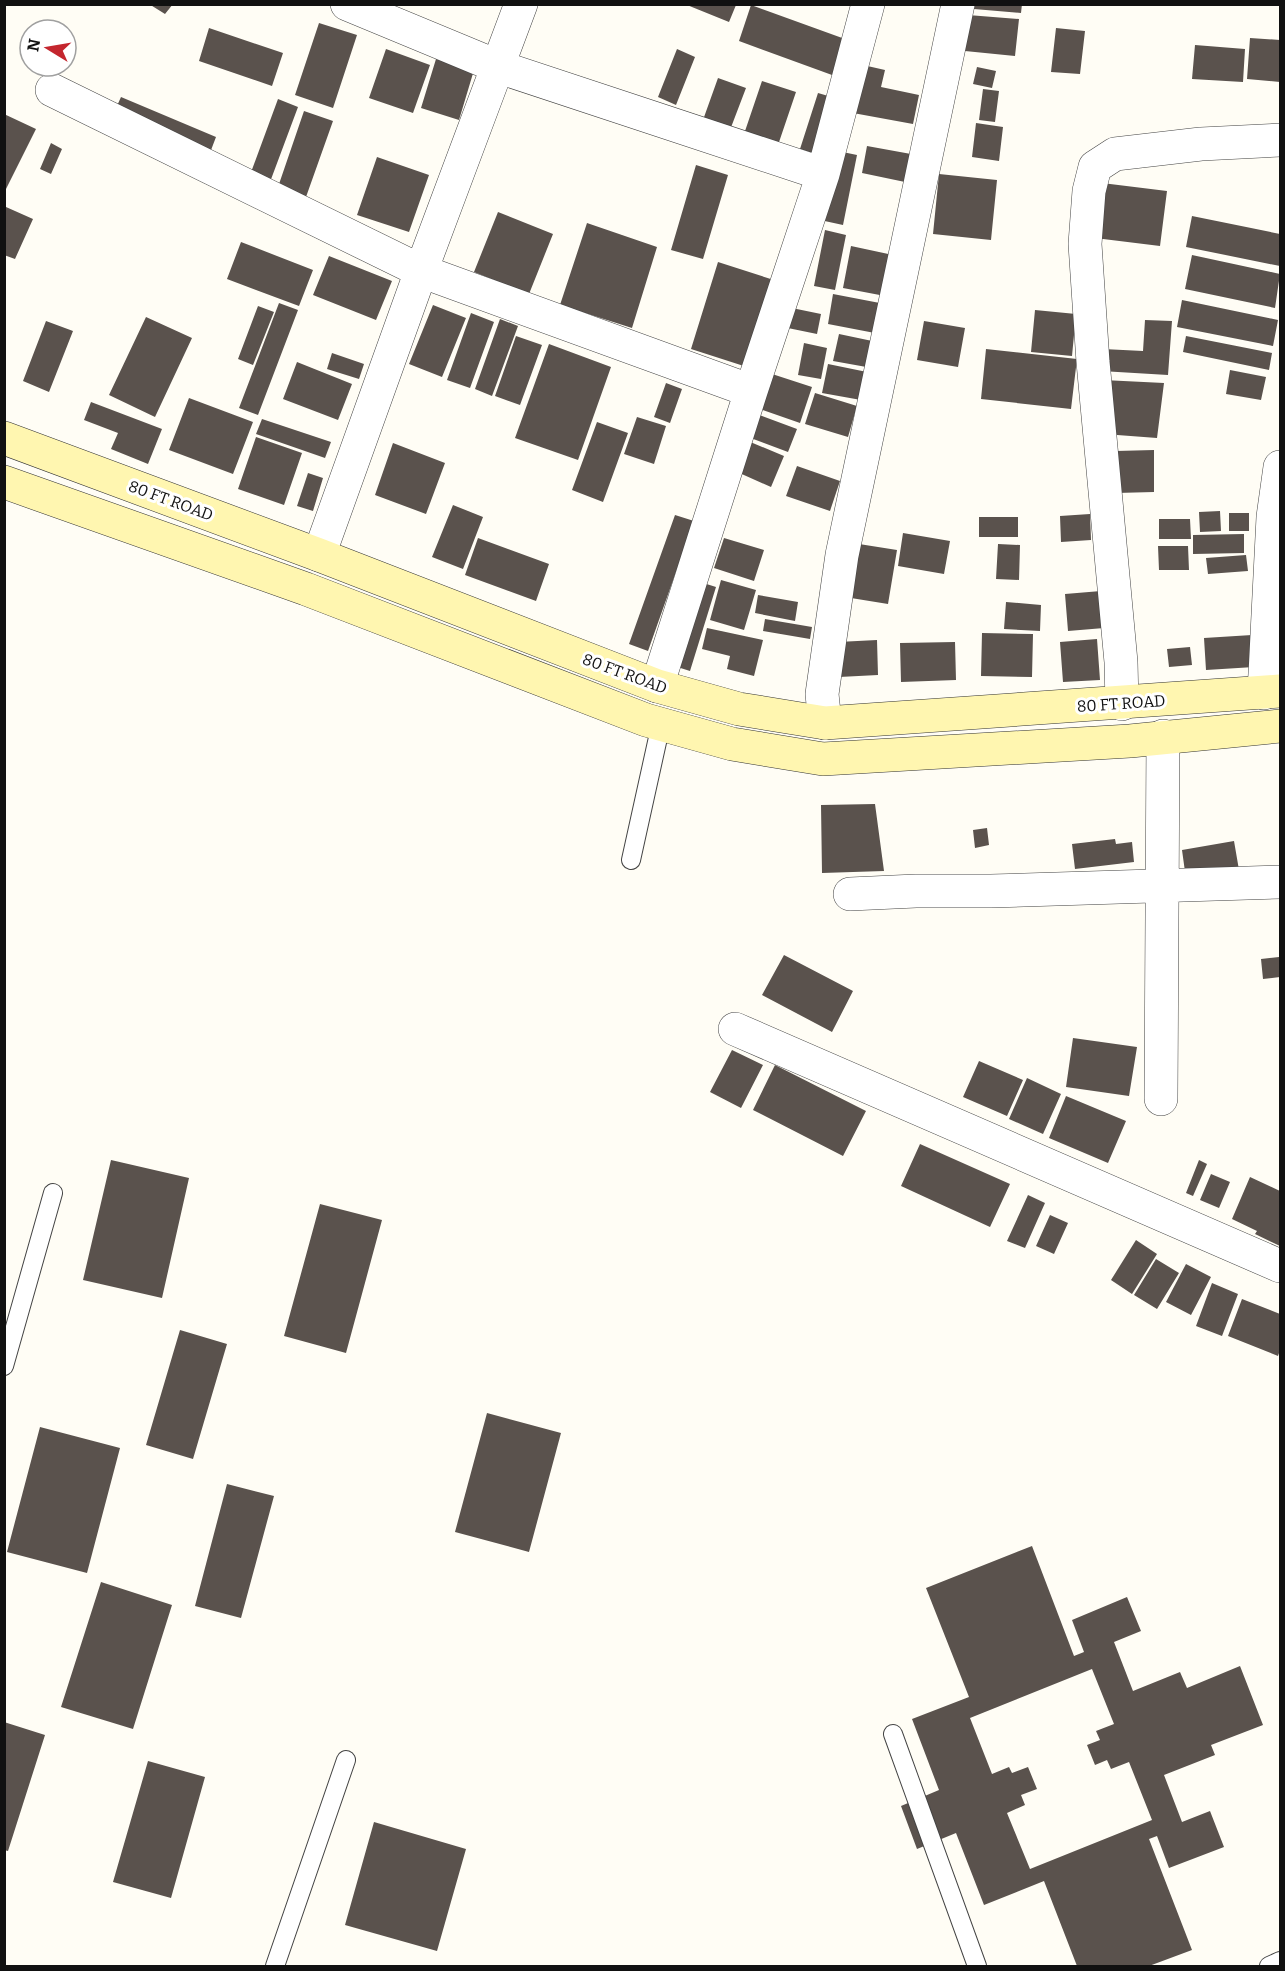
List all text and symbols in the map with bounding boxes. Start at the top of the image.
north arrow [18,18,78,78]
text: N [23,37,44,53]
street label: 80 FT ROAD [126,476,216,525]
street label: 80 FT ROAD [580,649,670,698]
street label: 80 FT ROAD [1076,691,1166,716]

